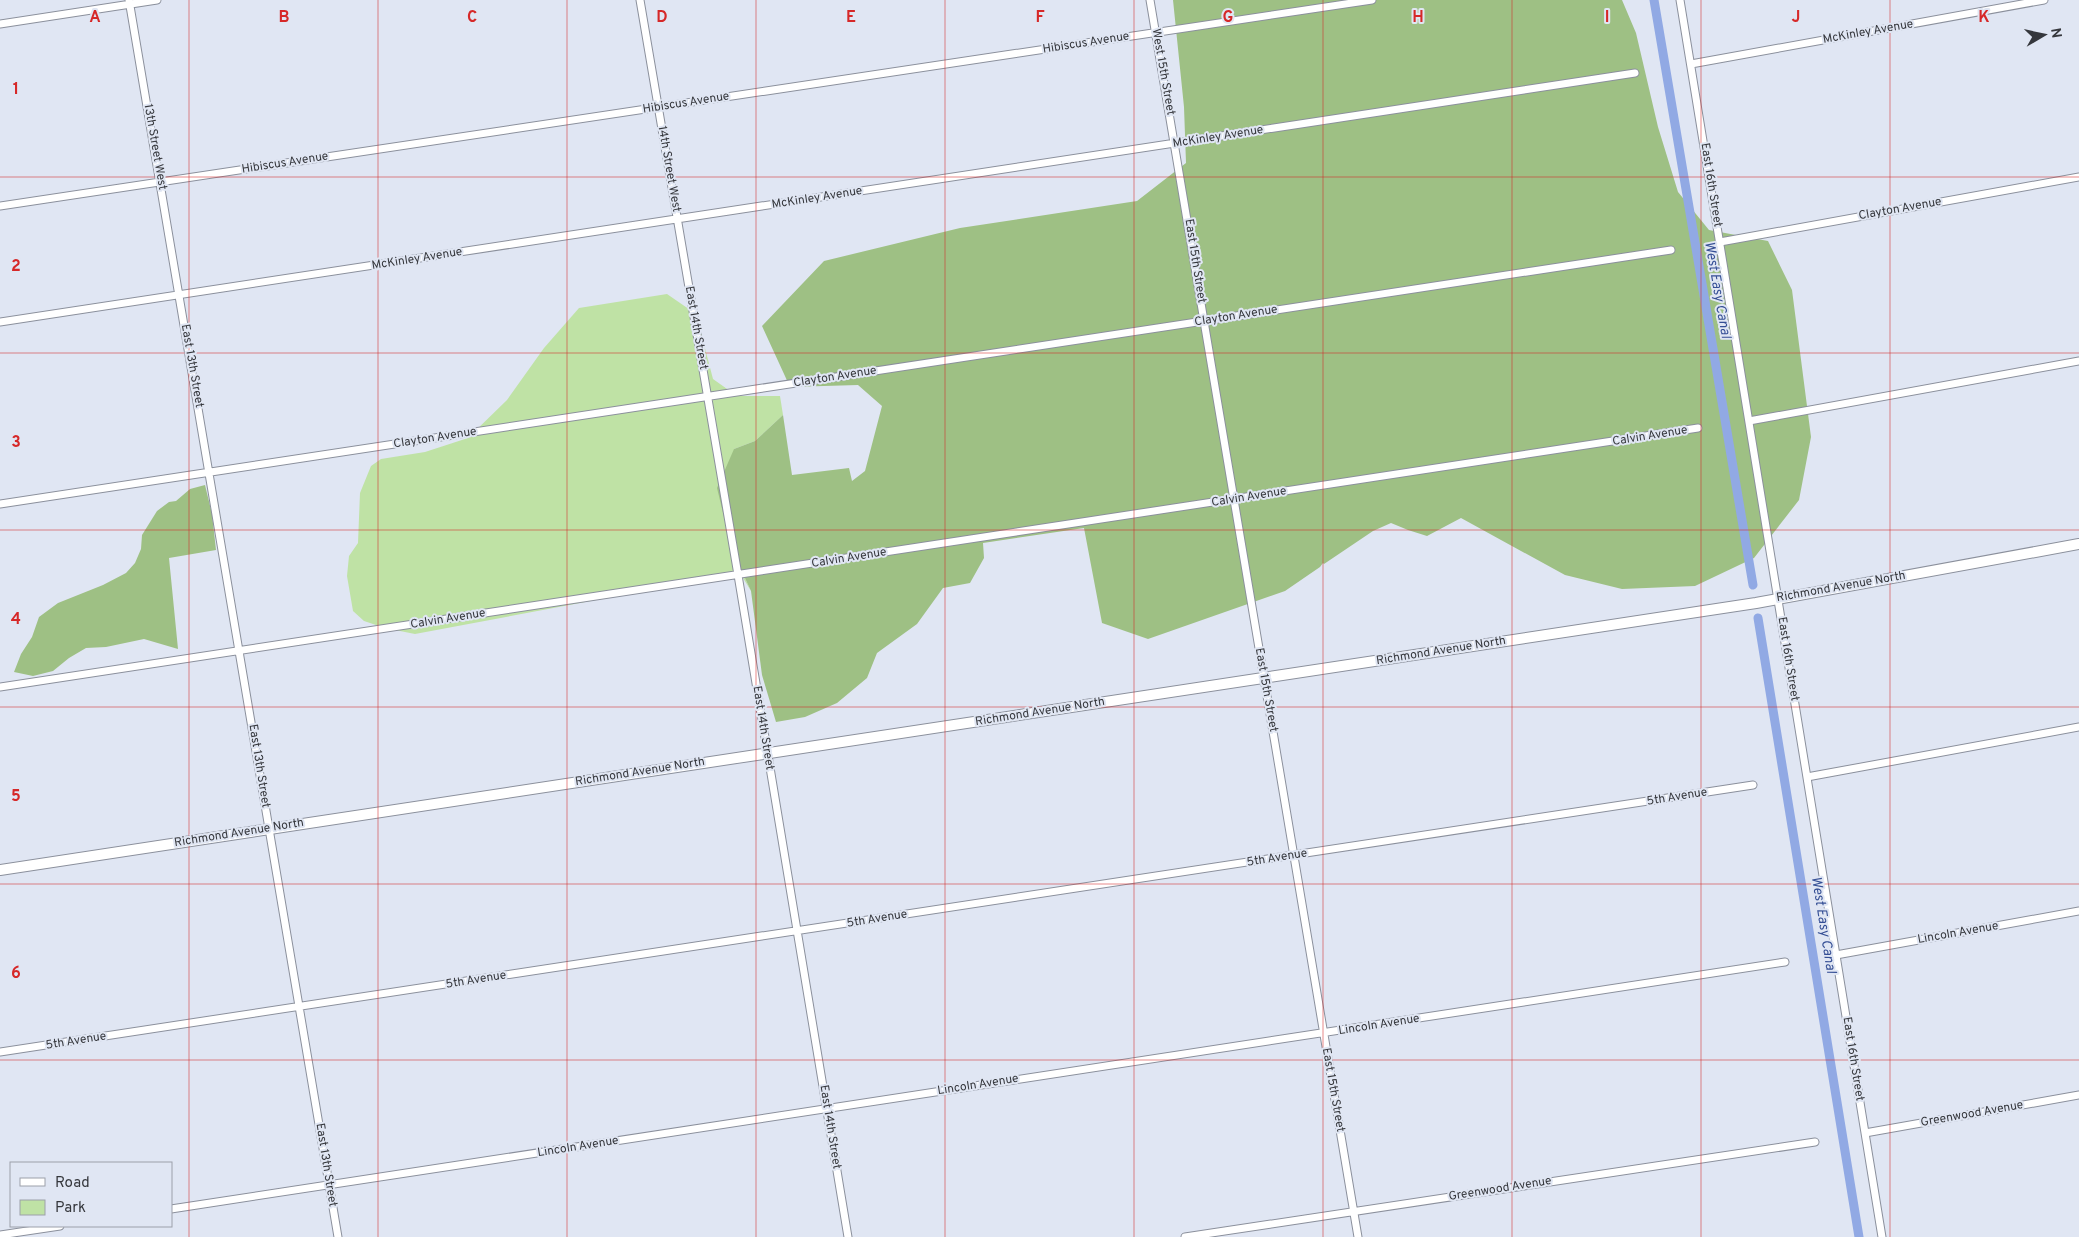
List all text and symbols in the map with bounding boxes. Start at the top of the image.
text: A [89,8,101,28]
text: B [278,8,290,28]
text: C [467,8,477,28]
text: D [656,8,668,28]
text: E [846,8,856,28]
text: F [1035,8,1045,28]
text: G [1223,8,1233,28]
text: H [1412,8,1424,28]
text: I [1605,8,1609,28]
text: J [1792,8,1800,28]
text: K [1978,8,1990,28]
north arrow [2019,10,2069,60]
street label: McKinley Avenue [1822,16,1914,48]
street label: West 15th Street [1147,27,1179,117]
text: N [2046,27,2065,40]
street label: Hibiscus Avenue [1042,28,1130,58]
text: 1 [13,80,19,100]
street label: Hibiscus Avenue [642,88,730,118]
street label: 13th Street West [140,103,170,191]
street label: McKinley Avenue [1172,122,1264,152]
street label: 14th Street West [654,125,684,213]
street label: East 16th Street [1696,142,1726,228]
street label: Hibiscus Avenue [241,148,329,178]
street label: McKinley Avenue [771,183,863,213]
street label: Clayton Avenue [1857,194,1943,224]
street label: East 15th Street [1180,218,1210,304]
water label: West Easy Canal [1700,240,1734,341]
street label: McKinley Avenue [371,244,463,274]
text: 2 [11,257,21,277]
street label: East 14th Street [681,285,711,371]
street label: Clayton Avenue [1193,302,1279,330]
street label: East 13th Street [177,323,207,409]
street label: Clayton Avenue [792,363,878,391]
street label: Calvin Avenue [1611,422,1689,450]
street label: Clayton Avenue [392,424,478,452]
text: 3 [11,433,21,453]
street label: Calvin Avenue [1210,483,1288,511]
street label: Calvin Avenue [810,544,888,572]
street label: Richmond Avenue North [1775,568,1907,606]
street label: Calvin Avenue [409,605,487,633]
text: 4 [11,610,21,630]
street label: East 16th Street [1773,616,1803,702]
street label: Richmond Avenue North [1375,633,1507,669]
street label: East 15th Street [1251,647,1281,733]
street label: East 14th Street [748,685,778,771]
street label: Richmond Avenue North [974,694,1106,730]
street label: East 13th Street [244,723,274,809]
street label: Richmond Avenue North [574,754,706,790]
street label: 5th Avenue [1646,784,1708,810]
text: 5 [11,787,21,807]
street label: Richmond Avenue North [173,815,305,851]
street label: 5th Avenue [1246,845,1308,871]
water label: West Easy Canal [1807,875,1839,976]
street label: 5th Avenue [846,906,908,932]
street label: Lincoln Avenue [1916,918,2000,948]
text: 6 [11,964,21,984]
street label: 5th Avenue [445,967,507,993]
street label: Lincoln Avenue [1337,1011,1421,1039]
street label: East 16th Street [1838,1016,1868,1102]
street label: 5th Avenue [45,1028,107,1054]
street label: East 15th Street [1318,1047,1348,1133]
street label: Lincoln Avenue [936,1071,1020,1099]
street label: East 14th Street [815,1084,845,1170]
street label: Greenwood Avenue [1919,1097,2025,1131]
street label: East 13th Street [311,1122,341,1208]
street label: Lincoln Avenue [536,1133,620,1161]
legend [10,1162,172,1227]
street label: Greenwood Avenue [1447,1173,1553,1205]
text: Road [55,1174,90,1193]
text: Park [55,1199,86,1218]

